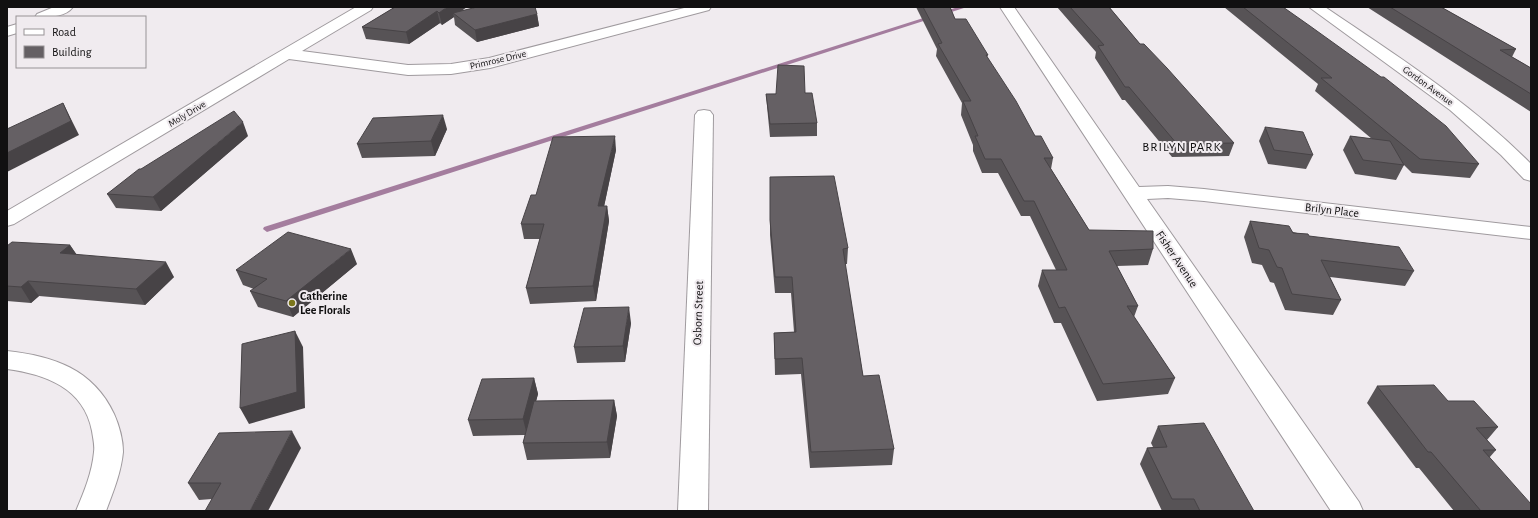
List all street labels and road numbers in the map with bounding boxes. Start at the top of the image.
street label: Primrose Drive [469,49,528,71]
street label: Gordon Avenue [1401,64,1455,108]
street label: Moly Drive [167,99,208,129]
street label: Brilyn Place [1304,201,1360,220]
street label: Fisher Avenue [1154,229,1200,289]
street label: Osborn Street [691,280,705,345]

